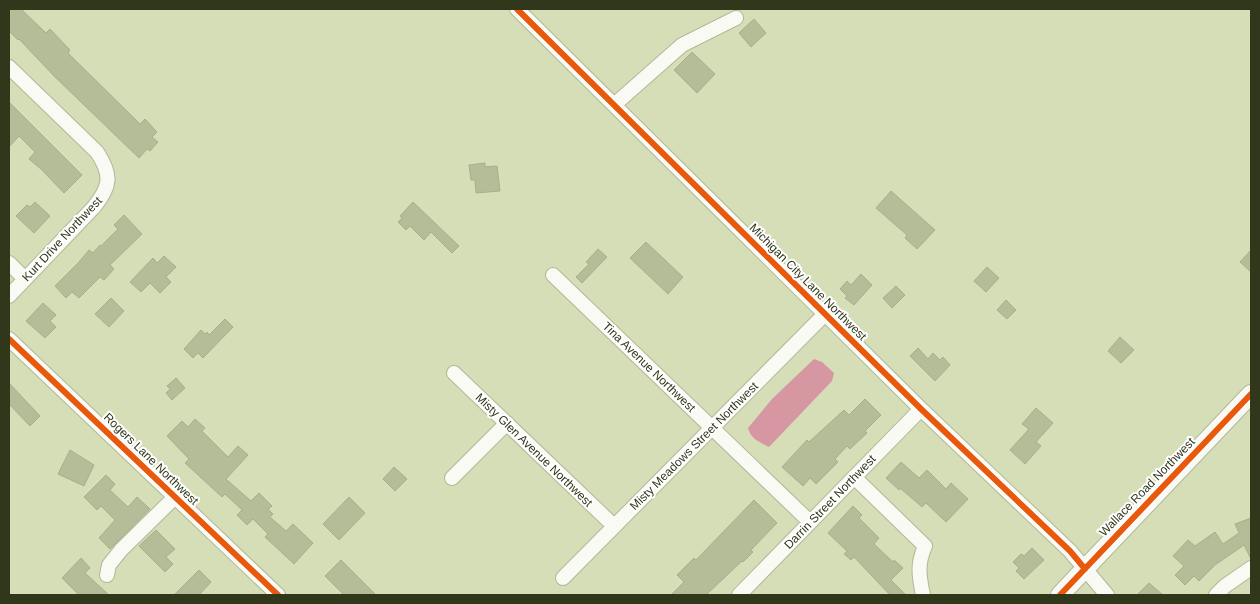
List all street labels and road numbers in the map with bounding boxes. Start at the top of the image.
street label: Kurt Drive Northwest [19,193,105,284]
street label: Michigan City Lane Northwest [747,221,870,344]
street label: Tina Avenue Northwest [600,319,699,415]
street label: Misty Meadows Street Northwest [627,379,761,513]
street label: Misty Glen Avenue Northwest [473,390,596,510]
street label: Rogers Lane Northwest [101,410,202,508]
street label: Wallace Road Northwest [1096,434,1198,539]
street label: Darrin Street Northwest [781,452,879,552]

